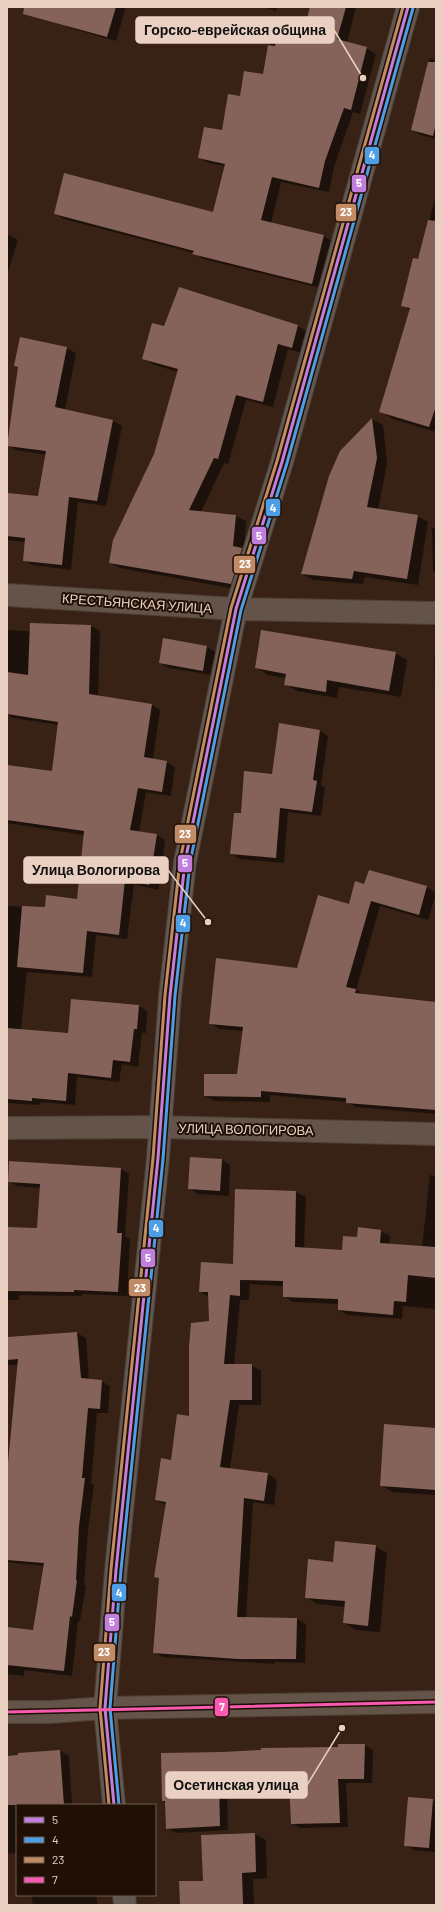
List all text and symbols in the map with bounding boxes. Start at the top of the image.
callout: Горско-еврейская община [136,17,334,43]
text: Горско-еврейская община [144,21,326,38]
line badge: 4 [364,146,380,165]
text: 4 [369,148,376,161]
line badge: 5 [351,174,367,193]
text: 5 [356,176,362,189]
line badge: 23 [335,203,357,222]
text: 23 [340,205,352,218]
line badge: 4 [265,498,281,517]
text: 4 [270,501,277,514]
line badge: 5 [251,526,267,545]
text: 5 [256,529,262,542]
line badge: 23 [233,555,256,574]
text: 23 [239,557,251,570]
street label: КРЕСТЬЯНСКАЯ УЛИЦА [62,590,213,616]
line badge: 23 [174,824,197,844]
text: 23 [179,827,191,840]
line badge: 5 [177,854,193,873]
text: 5 [182,856,188,869]
callout: Улица Вологирова [24,857,168,883]
text: Улица Вологирова [32,861,160,878]
line badge: 4 [175,914,191,933]
text: 4 [180,916,187,929]
street label: УЛИЦА ВОЛОГИРОВА [178,1120,314,1138]
line badge: 4 [148,1219,164,1238]
text: 4 [153,1221,160,1234]
line badge: 5 [140,1248,156,1268]
text: 5 [145,1251,151,1264]
line badge: 23 [128,1278,151,1297]
text: 23 [134,1281,146,1294]
line badge: 4 [111,1583,127,1602]
text: 4 [116,1586,123,1599]
line badge: 5 [104,1613,120,1632]
text: 5 [109,1615,115,1628]
line badge: 23 [93,1643,116,1662]
text: 23 [98,1645,110,1658]
line badge: 7 [214,1697,229,1717]
text: 7 [219,1700,225,1713]
callout: Осетинская улица [166,1772,307,1798]
text: Осетинская улица [173,1776,299,1793]
legend [16,1804,156,1896]
text: 5 [52,1812,58,1826]
text: 4 [52,1832,59,1846]
text: 23 [52,1852,65,1866]
text: 7 [52,1872,58,1886]

